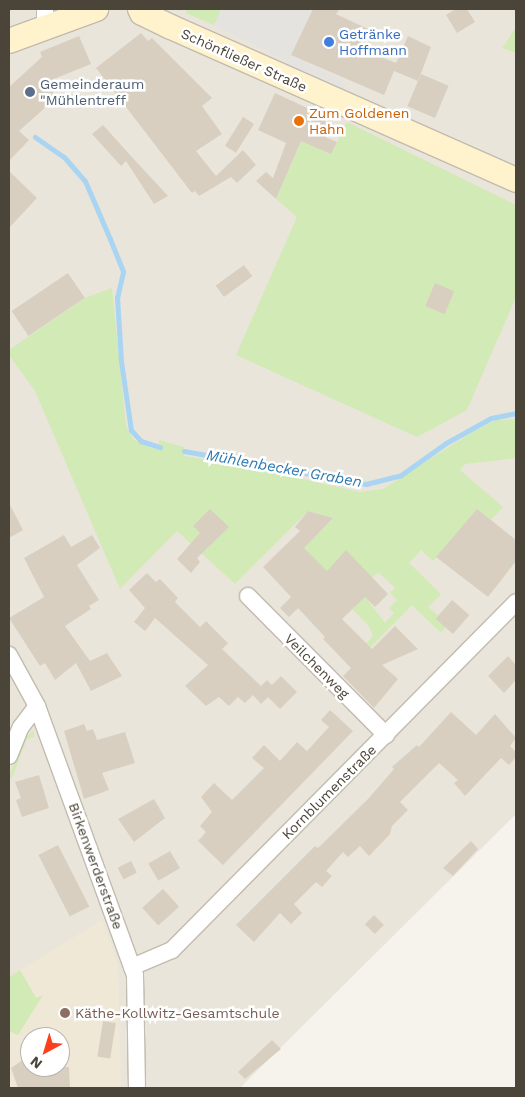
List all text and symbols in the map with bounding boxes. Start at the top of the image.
street label: Schönfließer Straße [178,25,310,95]
place label: Getränke Hoffmann [339,26,407,58]
marker: Getränke Hoffmann [323,36,335,48]
place label: Gemeinderaum "Mühlentreff [40,76,144,108]
marker: Gemeinderaum "Mühlentreff [24,86,36,98]
place label: Zum Goldenen Hahn [309,105,409,138]
marker: Zum Goldenen Hahn [293,115,305,127]
water label: Mühlenbecker Graben [205,446,363,492]
street label: Veilchenweg [281,630,353,702]
street label: Kornblumenstraße [278,741,380,843]
street label: Birkenwerderstraße [65,800,127,932]
place label: Käthe-Kollwitz-Gesamtschule [75,1005,279,1021]
marker: Käthe-Kollwitz-Gesamtschule [59,1007,71,1019]
north arrow [20,1027,70,1077]
text: N [27,1053,45,1072]

